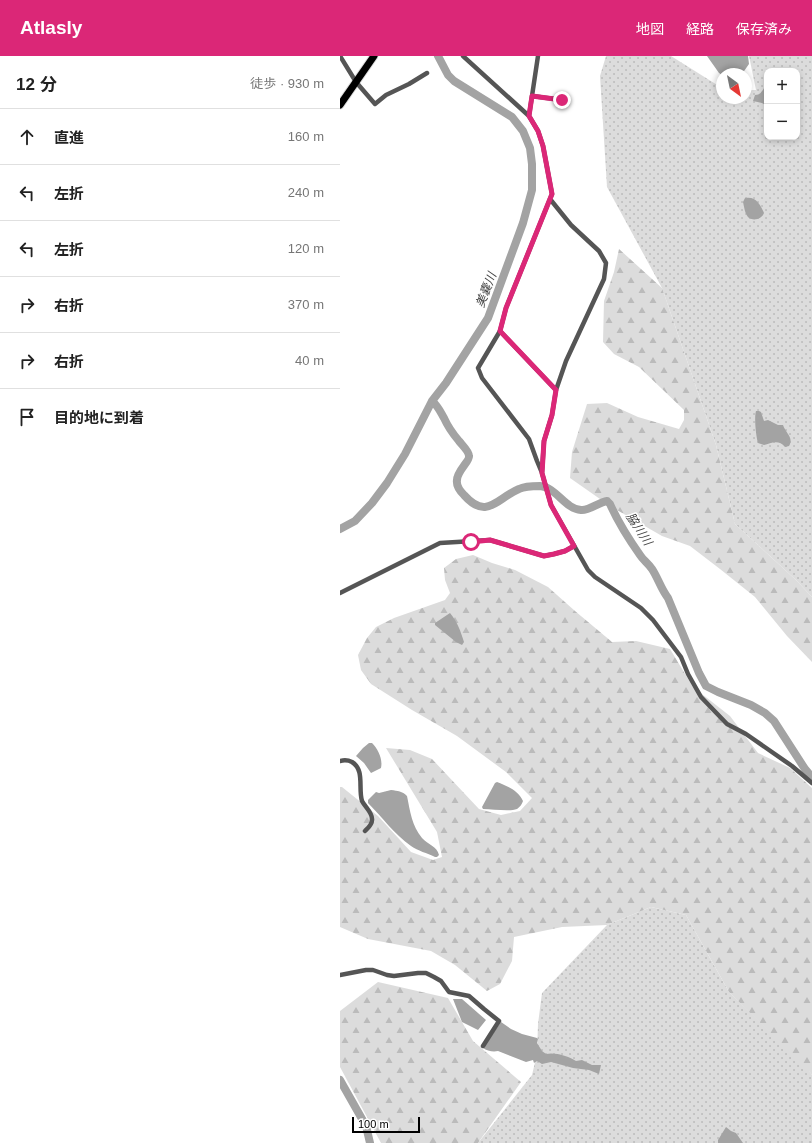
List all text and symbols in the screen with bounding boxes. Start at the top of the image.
text: Atlasly [20,17,82,38]
text: 地図 [636,21,664,37]
text: 経路 [686,21,714,37]
text: 保存済み [736,21,792,37]
north arrow [716,68,752,104]
map controls [764,68,800,140]
button: + [764,68,800,104]
text: 12 分 [16,75,57,94]
text: 徒歩 · 930 m [250,76,324,91]
route end [553,91,571,109]
button: − [764,104,800,140]
icon: ahead [16,126,38,148]
text: 直進 [54,129,84,146]
text: 160 m [288,129,324,144]
icon: left [16,182,38,204]
text: 左折 [54,185,84,202]
text: 240 m [288,185,324,200]
icon: left [16,238,38,260]
text: 左折 [54,241,84,258]
text: 120 m [288,241,324,256]
water label: 美嚢川 [473,269,500,309]
icon: right [16,294,38,316]
text: 右折 [54,297,84,314]
text: 370 m [288,297,324,312]
icon: right [16,350,38,372]
text: 右折 [54,353,84,370]
text: 40 m [295,353,324,368]
icon: arrive [16,406,38,428]
text: 目的地に到着 [54,409,144,426]
water label: 脇川川 [623,510,656,550]
route start [462,533,480,551]
scale bar [352,1115,420,1134]
text: 100 m [358,1118,389,1130]

